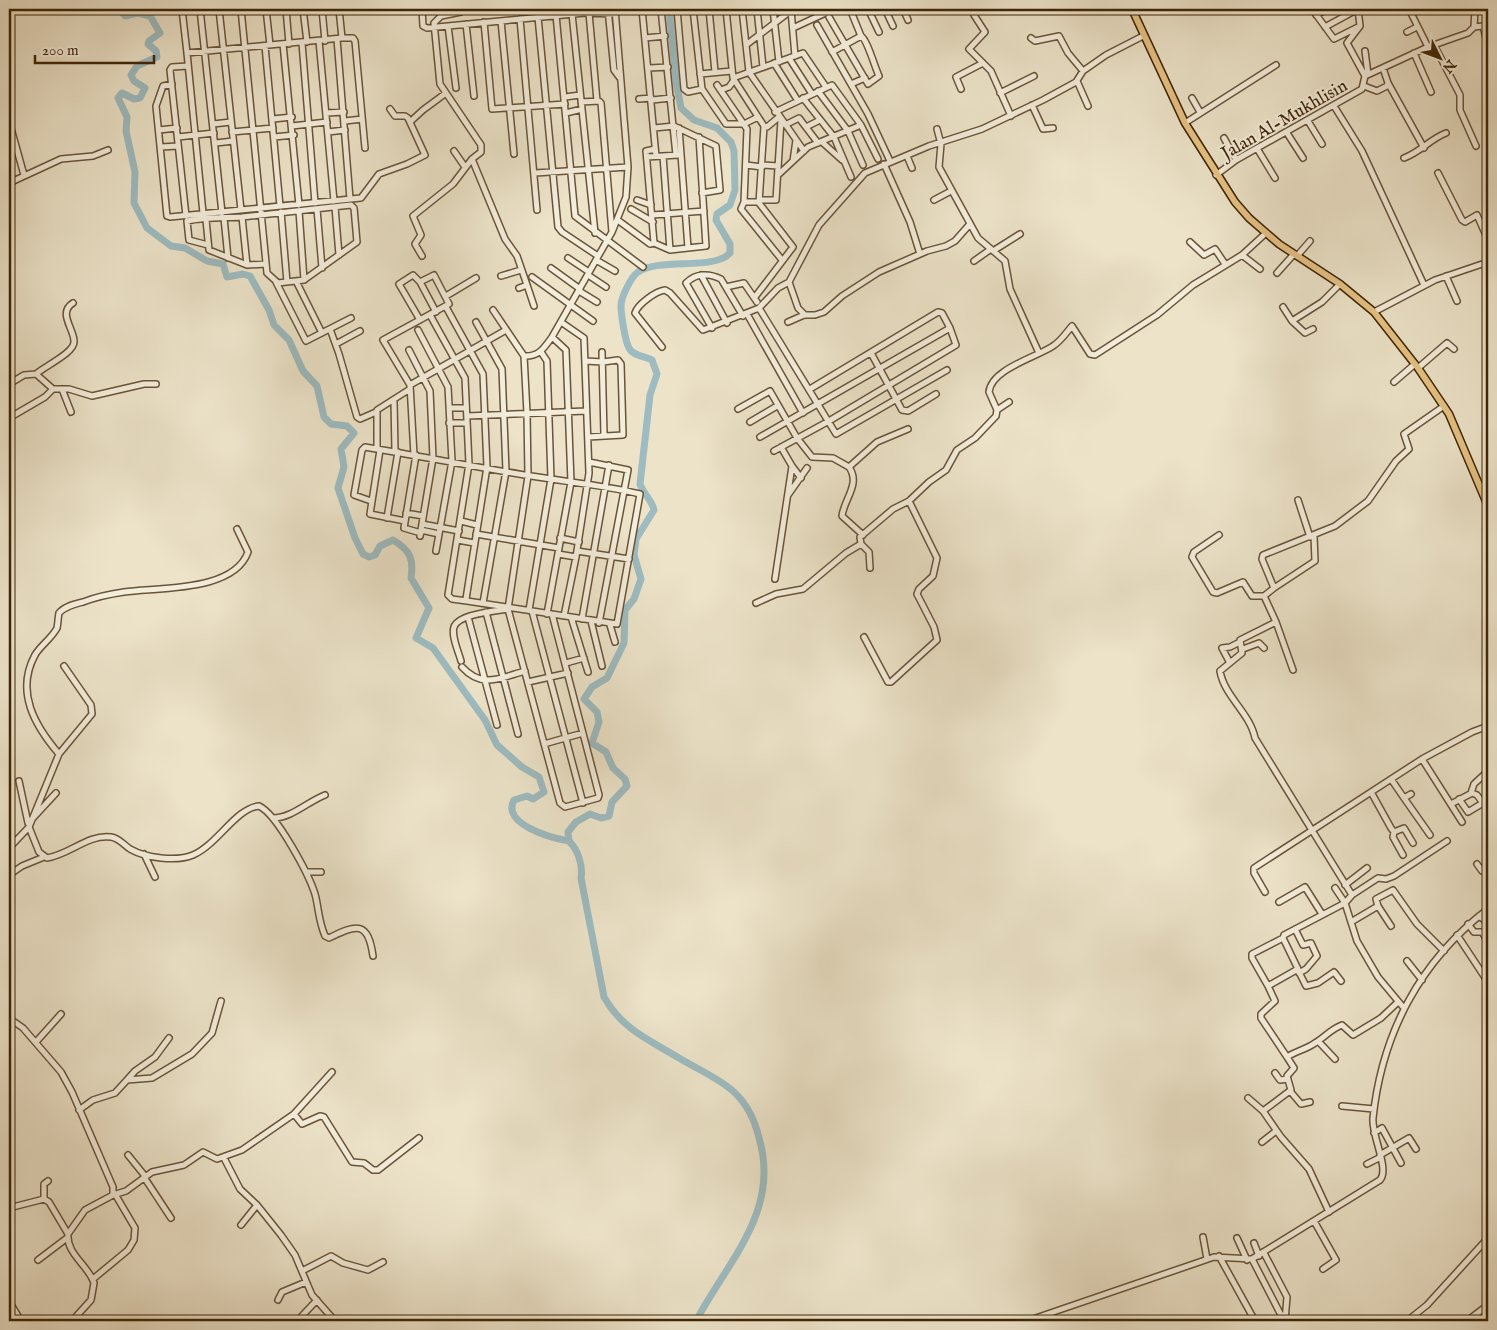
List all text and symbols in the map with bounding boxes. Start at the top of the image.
scale bar [35,32,154,64]
north arrow [1414,32,1464,82]
text: 200 m [42,41,79,60]
text: N [1438,55,1460,77]
street label: Jalan Al-Mukhlisin [1216,75,1352,167]

